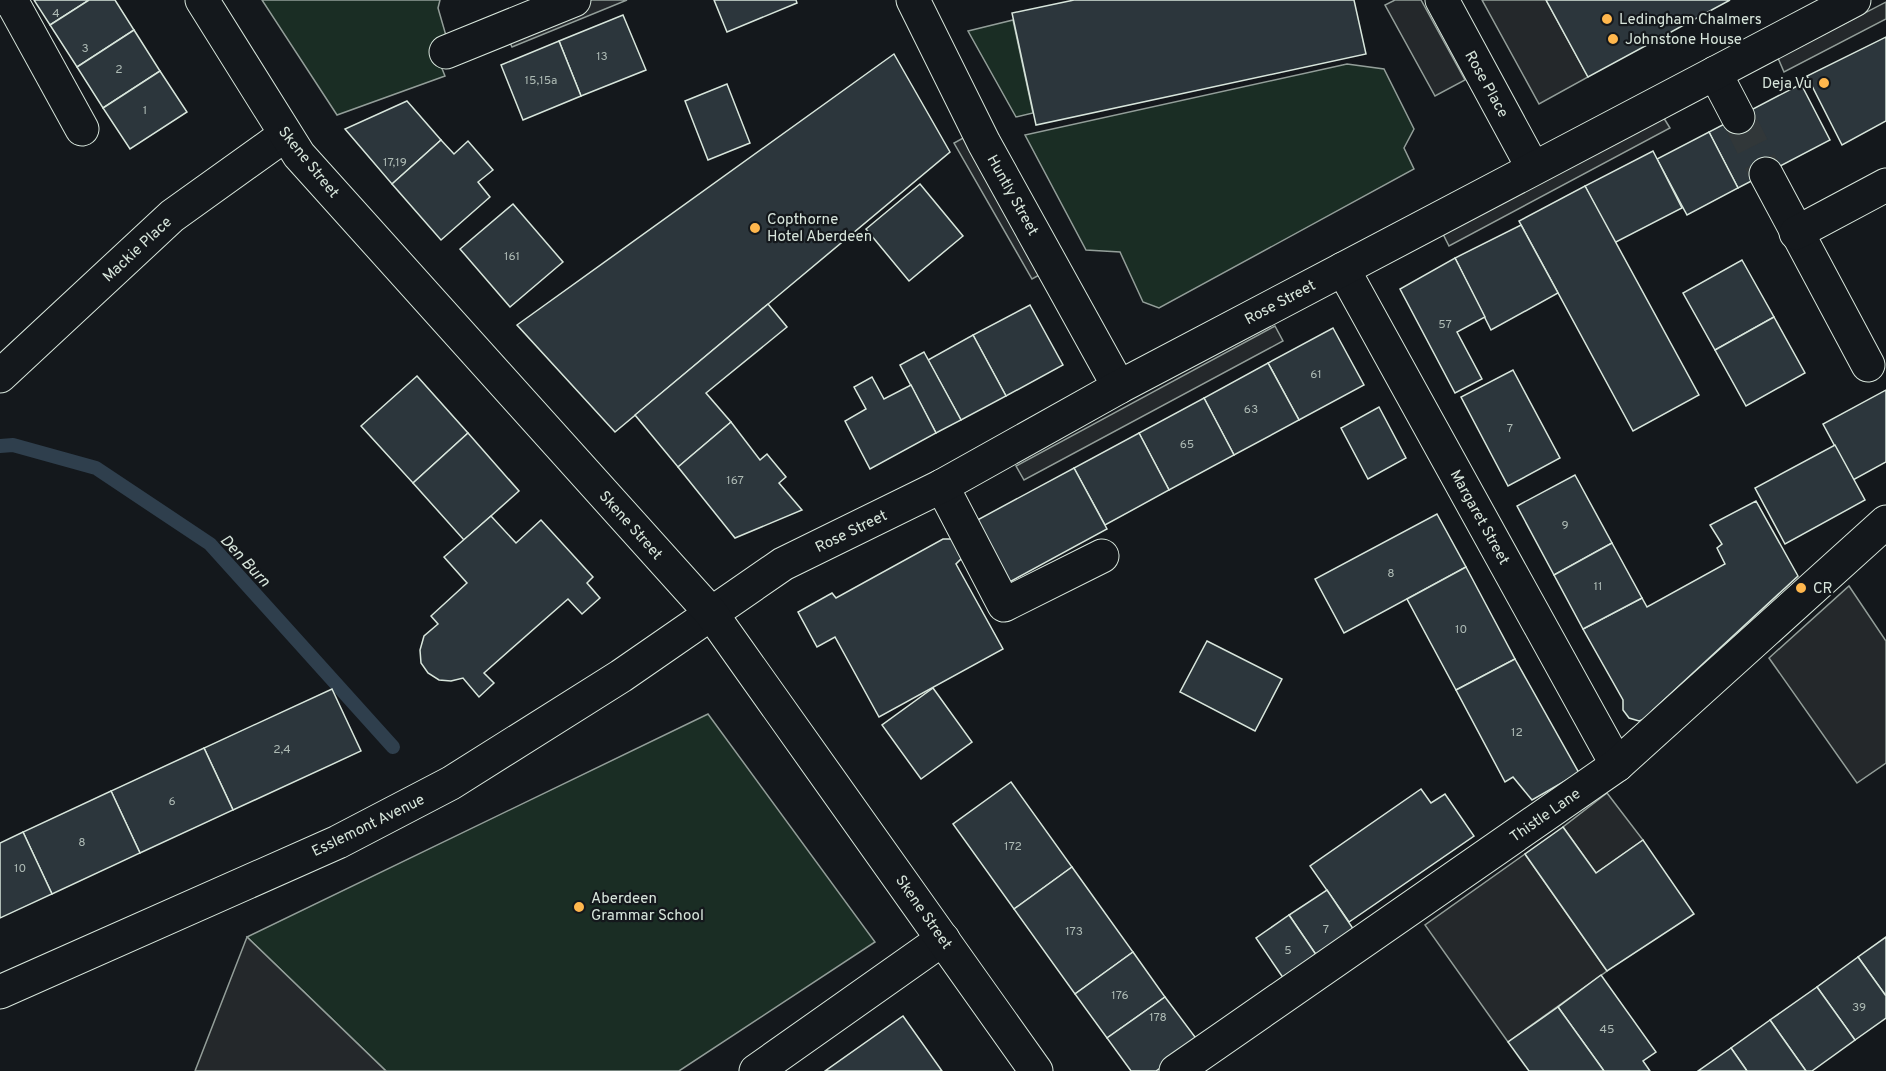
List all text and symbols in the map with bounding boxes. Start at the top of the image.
house number: 4 [52,6,60,22]
place label: Ledingham Chalmers [1619,11,1762,30]
marker: Ledingham Chalmers [1600,12,1614,26]
place label: Johnstone House [1625,31,1742,50]
marker: Johnstone House [1606,32,1620,46]
house number: 3 [81,41,89,57]
street label: Rose Place [1460,48,1512,121]
house number: 13 [596,49,608,65]
house number: 2 [115,62,123,78]
house number: 15,15a [525,73,557,89]
place label: Deja Vu [1762,75,1812,94]
marker: Deja Vu [1817,76,1831,90]
house number: 1 [143,103,147,119]
street label: Skene Street [273,123,342,202]
street label: Huntly Street [982,152,1042,239]
house number: 17,19 [383,155,407,171]
place label: Copthorne Hotel Aberdeen [767,211,872,247]
street label: Mackie Place [99,213,177,287]
marker: Copthorne Hotel Aberdeen [748,221,762,235]
house number: 161 [504,249,520,265]
street label: Rose Street [1242,277,1319,330]
house number: 57 [1438,317,1452,333]
house number: 61 [1310,367,1322,383]
house number: 63 [1244,402,1258,418]
house number: 7 [1507,421,1513,437]
house number: 65 [1180,437,1194,453]
street label: Margaret Street [1445,467,1513,569]
house number: 167 [726,473,744,489]
street label: Skene Street [594,488,666,564]
street label: Rose Street [813,507,891,558]
house number: 9 [1561,518,1569,534]
water label: Den Burn [215,531,274,592]
house number: 8 [1387,566,1395,582]
house number: 11 [1594,579,1602,595]
place label: CR [1813,580,1833,599]
marker: CR [1794,581,1808,595]
house number: 10 [1455,622,1467,638]
house number: 12 [1511,725,1523,741]
house number: 2,4 [273,742,291,758]
street label: Thistle Lane [1507,785,1585,848]
street label: Esslemont Avenue [309,791,428,862]
house number: 6 [168,794,176,810]
house number: 8 [78,835,86,851]
house number: 172 [1004,839,1022,855]
house number: 10 [14,861,26,877]
street label: Skene Street [890,872,955,954]
place label: Aberdeen Grammar School [591,890,704,926]
marker: Aberdeen Grammar School [572,900,586,914]
house number: 7 [1323,922,1329,938]
house number: 173 [1065,924,1083,940]
house number: 5 [1284,943,1292,959]
house number: 176 [1111,988,1129,1004]
house number: 39 [1852,1000,1866,1016]
house number: 178 [1149,1010,1167,1026]
house number: 45 [1600,1022,1614,1038]

